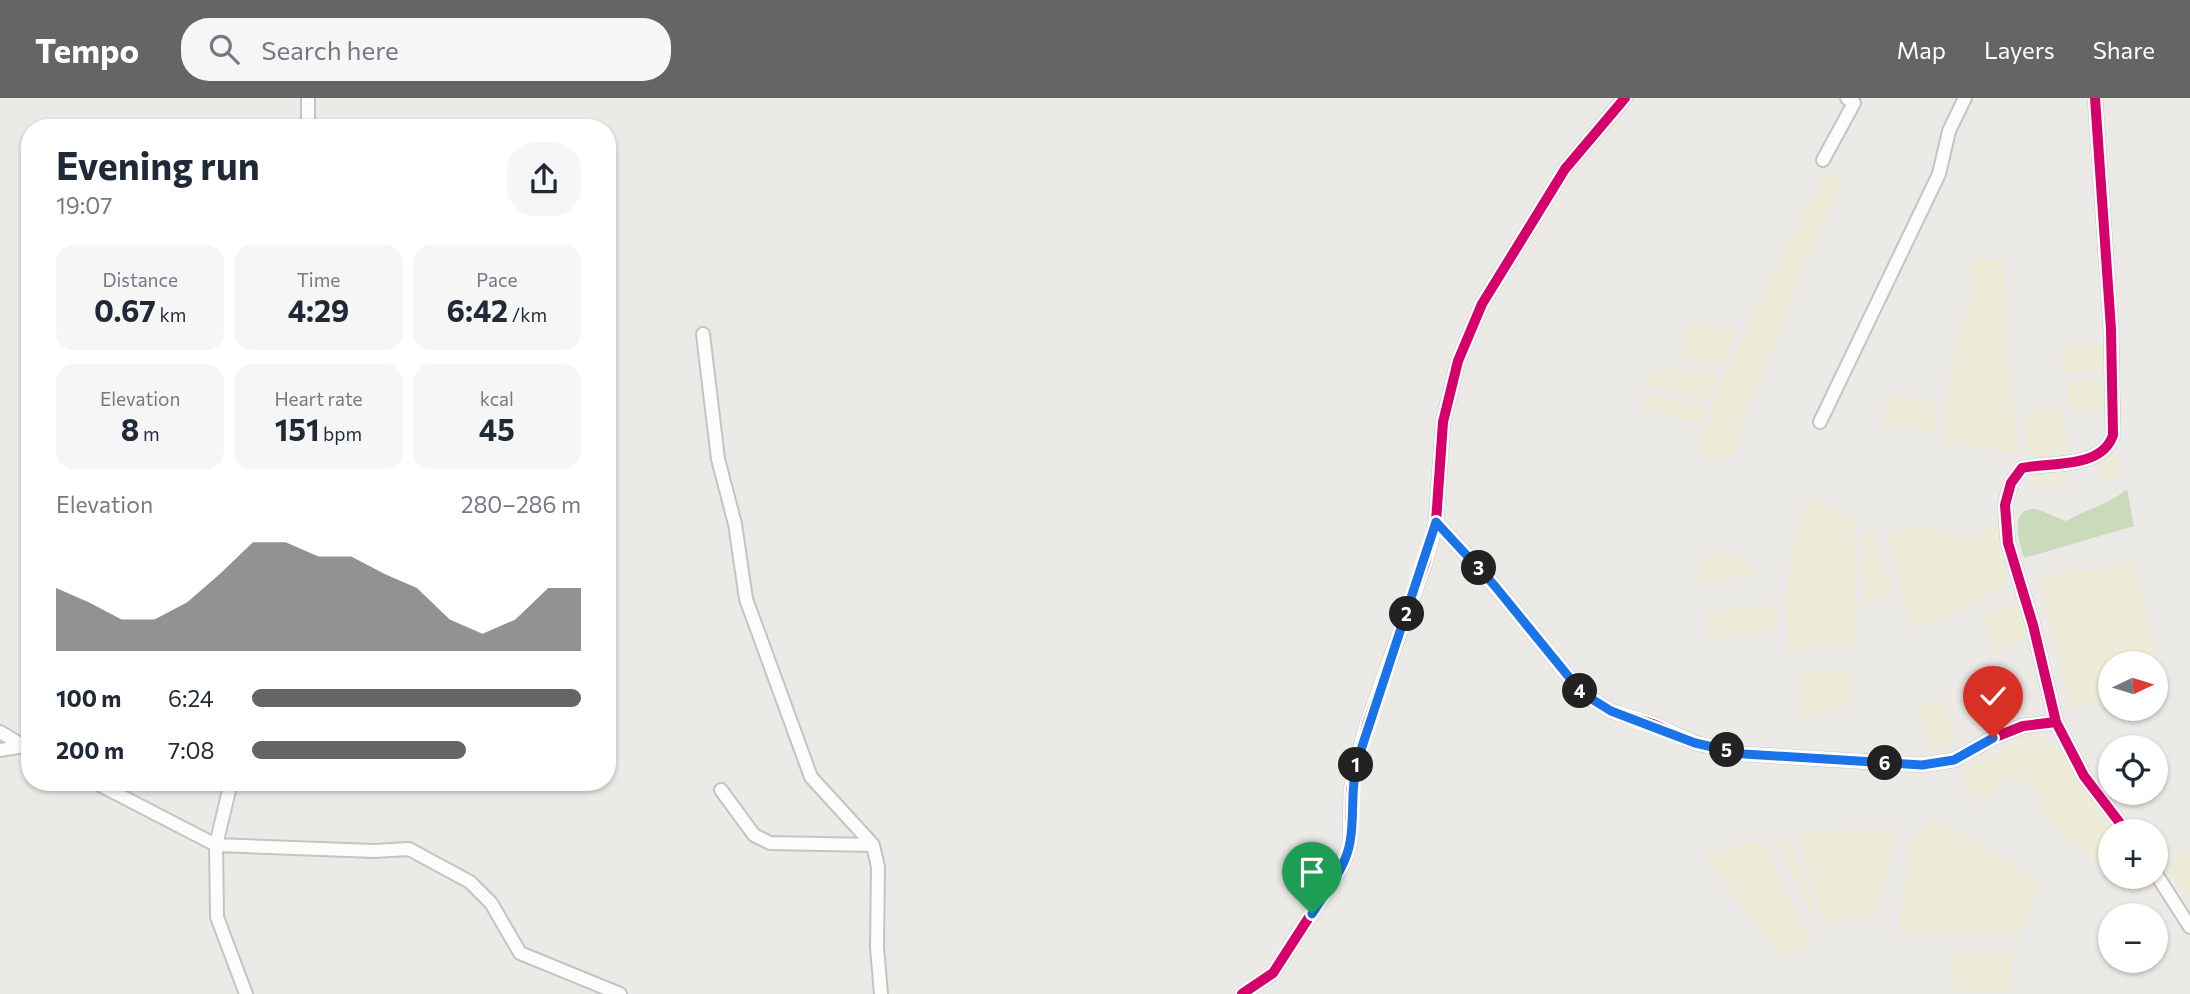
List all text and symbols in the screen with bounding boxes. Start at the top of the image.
search box [181,18,671,81]
text: Tempo [35,29,139,70]
icon: search [205,30,243,68]
text: Search here [261,34,399,65]
text: Map [1897,35,1946,64]
text: Layers [1984,35,2055,64]
text: Share [2093,35,2155,64]
text: Evening run [56,141,260,188]
button: share [507,142,581,216]
text: 19:07 [56,191,112,219]
text: Distance [102,268,178,291]
text: Time [297,268,340,291]
text: Pace [476,268,517,291]
text: 0.67 [94,291,156,328]
text: 4:29 [288,291,349,328]
text: 6:42 [446,291,508,328]
text: km [156,303,186,326]
text: /km [508,303,547,326]
text: Elevation [100,387,180,410]
text: Heart rate [274,387,363,410]
text: kcal [480,387,514,410]
text: 8 [121,410,139,447]
text: 151 [275,410,319,447]
text: 45 [479,410,515,447]
text: m [139,422,160,445]
text: bpm [319,422,362,445]
text: Elevation [56,490,153,518]
text: 280–286 m [461,490,581,518]
pin: 3 [1462,550,1496,586]
text: 3 [1473,556,1484,579]
pin: 2 [1390,596,1424,632]
text: 2 [1401,602,1412,625]
north arrow [2098,651,2168,721]
map controls [2098,651,2168,973]
pin [1963,666,2023,738]
pin: 4 [1562,674,1598,708]
icon: check [1974,677,2012,715]
text: 4 [1574,679,1585,702]
text: 100 m [56,684,121,712]
text: 6:24 [168,684,214,712]
pin: 5 [1710,732,1744,768]
button: locate [2098,735,2168,805]
text: 200 m [56,736,124,764]
text: 7:08 [168,736,215,764]
text: 5 [1721,738,1732,761]
pin: 6 [1868,746,1902,780]
pin: 1 [1338,748,1374,782]
text: 6 [1879,751,1890,774]
text: 1 [1351,753,1360,776]
button: + [2098,819,2168,889]
pin [1282,842,1342,914]
icon: arrive [1293,853,1331,891]
button: − [2098,903,2168,973]

